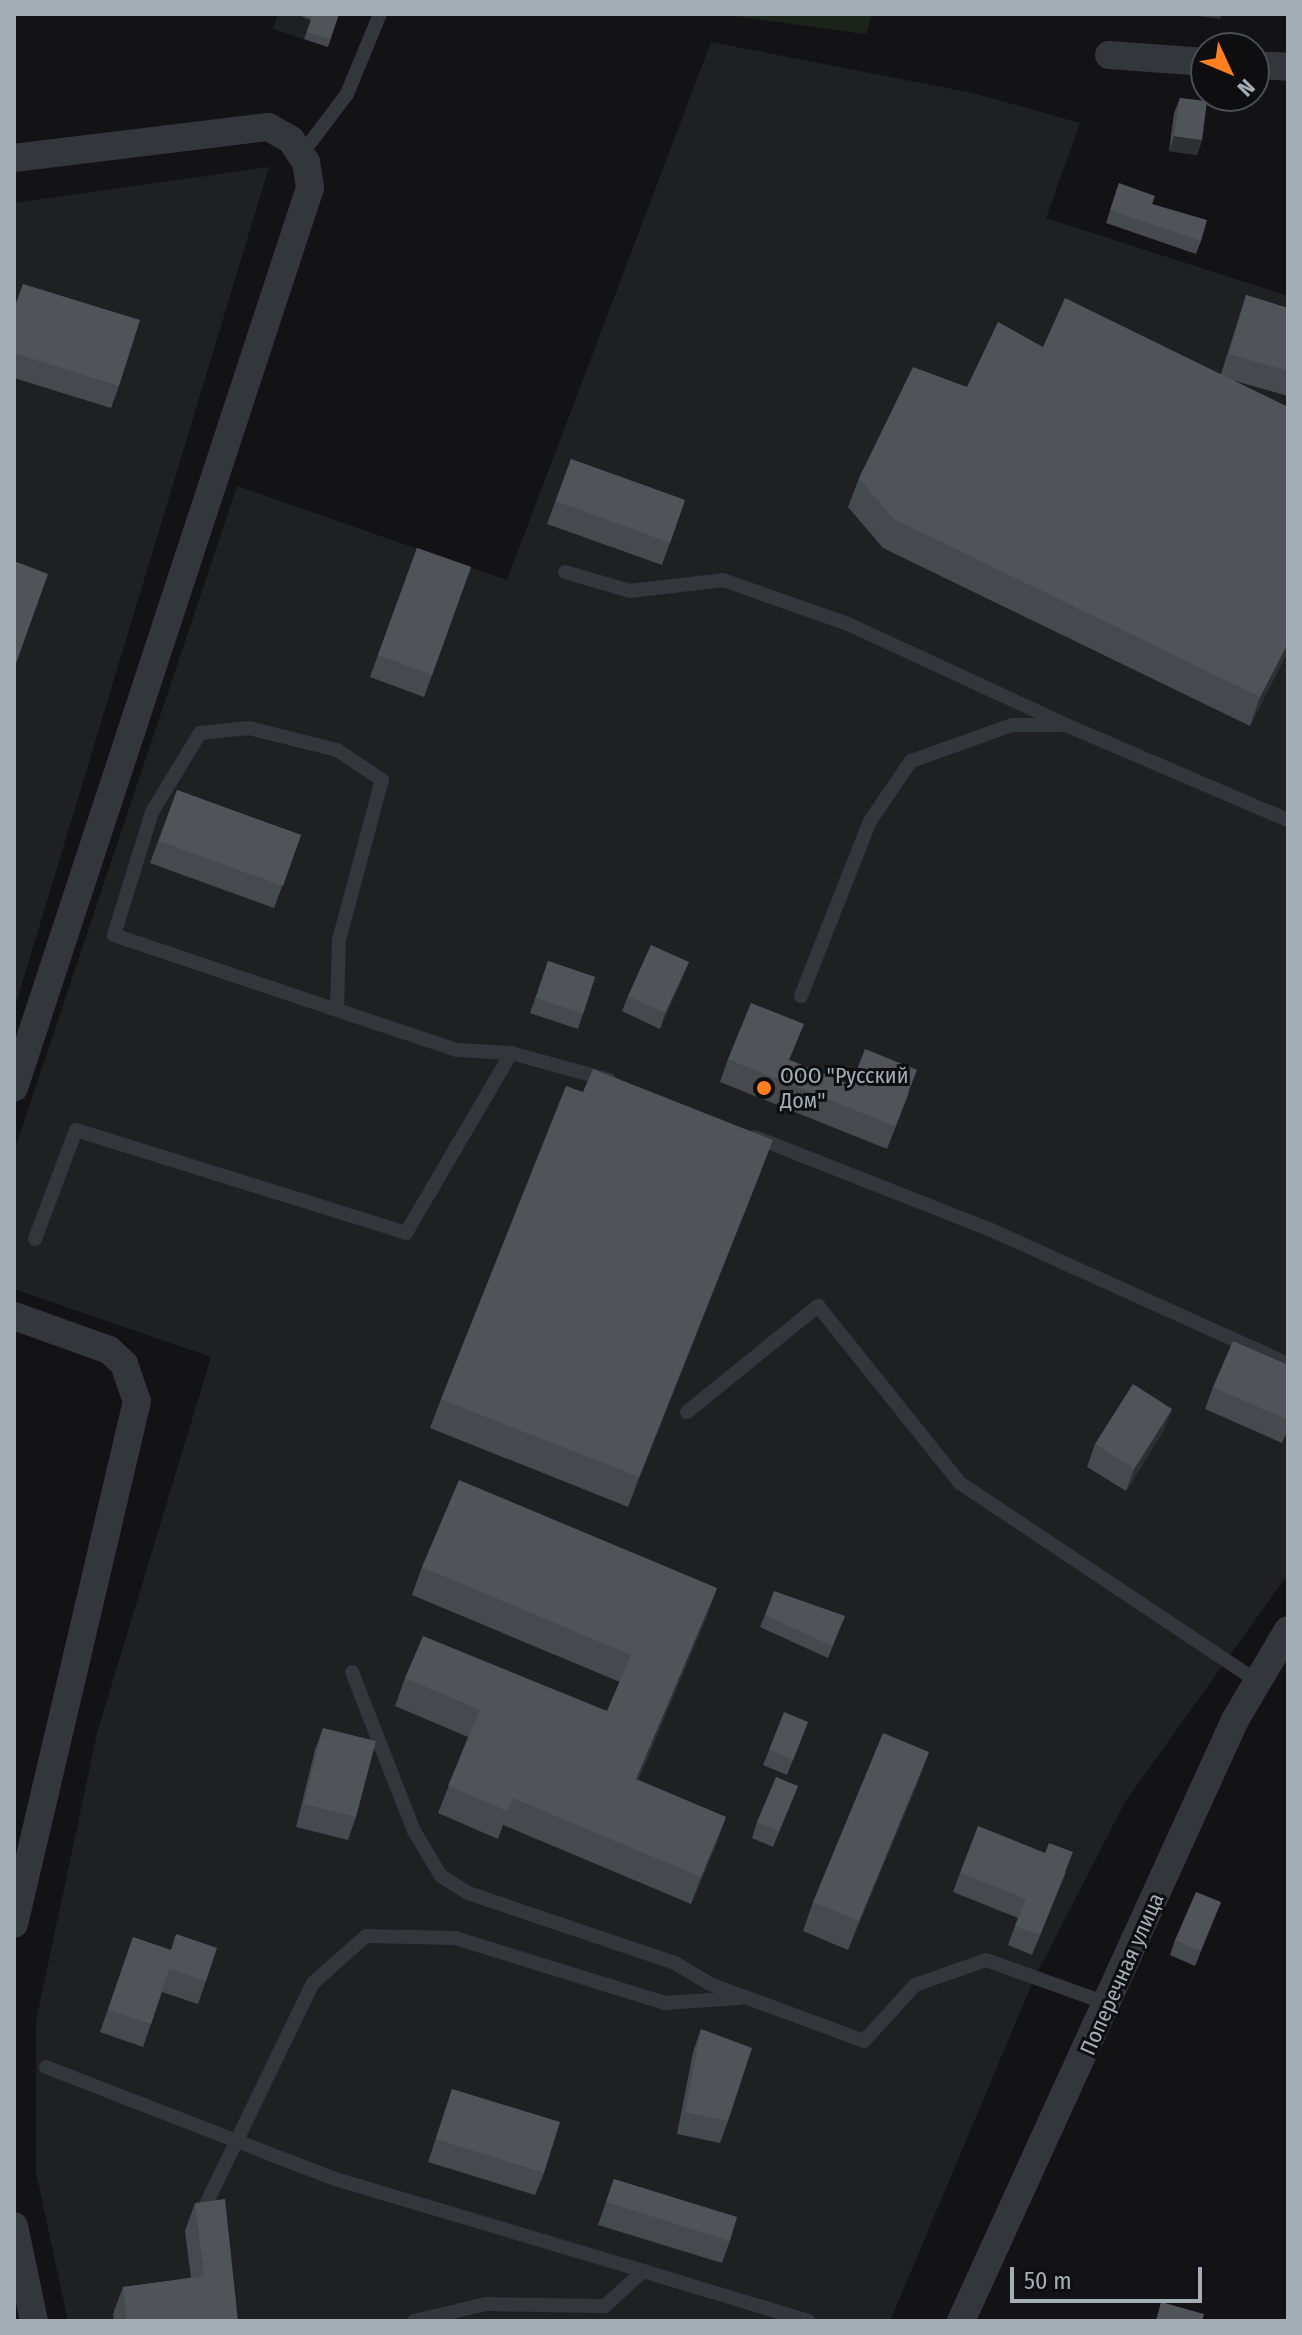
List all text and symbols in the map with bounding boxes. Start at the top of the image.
north arrow [1190,32,1270,112]
text: N [1232,74,1260,102]
place label: ООО "Русский Дом" [780,1062,908,1114]
marker: ООО "Русский Дом" [755,1079,773,1097]
street label: Поперечная улица [1074,1889,1170,2059]
scale bar [1014,2251,1206,2301]
text: 50 m [1024,2267,1072,2295]

